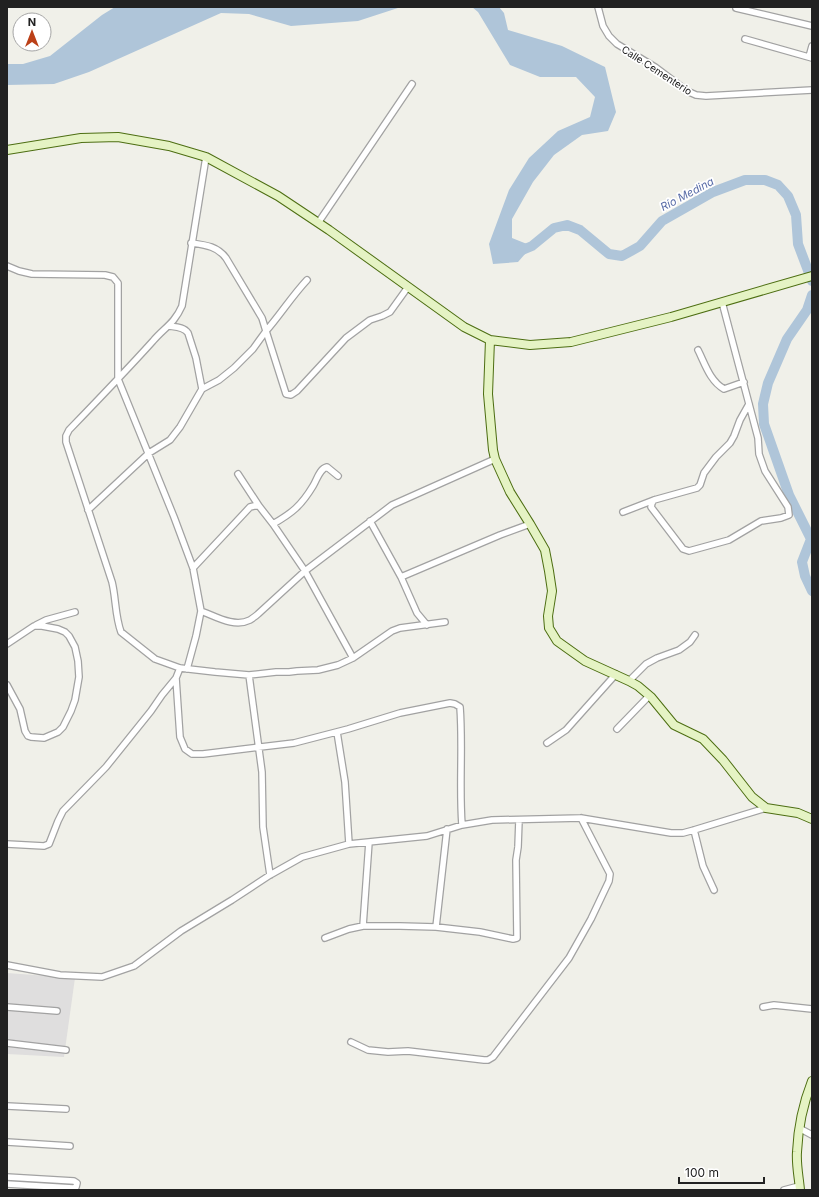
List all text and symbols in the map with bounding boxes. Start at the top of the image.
north arrow [12,12,52,52]
text: N [28,15,36,29]
street label: Calle Cementerio [620,43,694,97]
water label: Río Medina [658,174,716,214]
scale bar [679,1159,764,1185]
text: 100 m [685,1165,719,1180]

